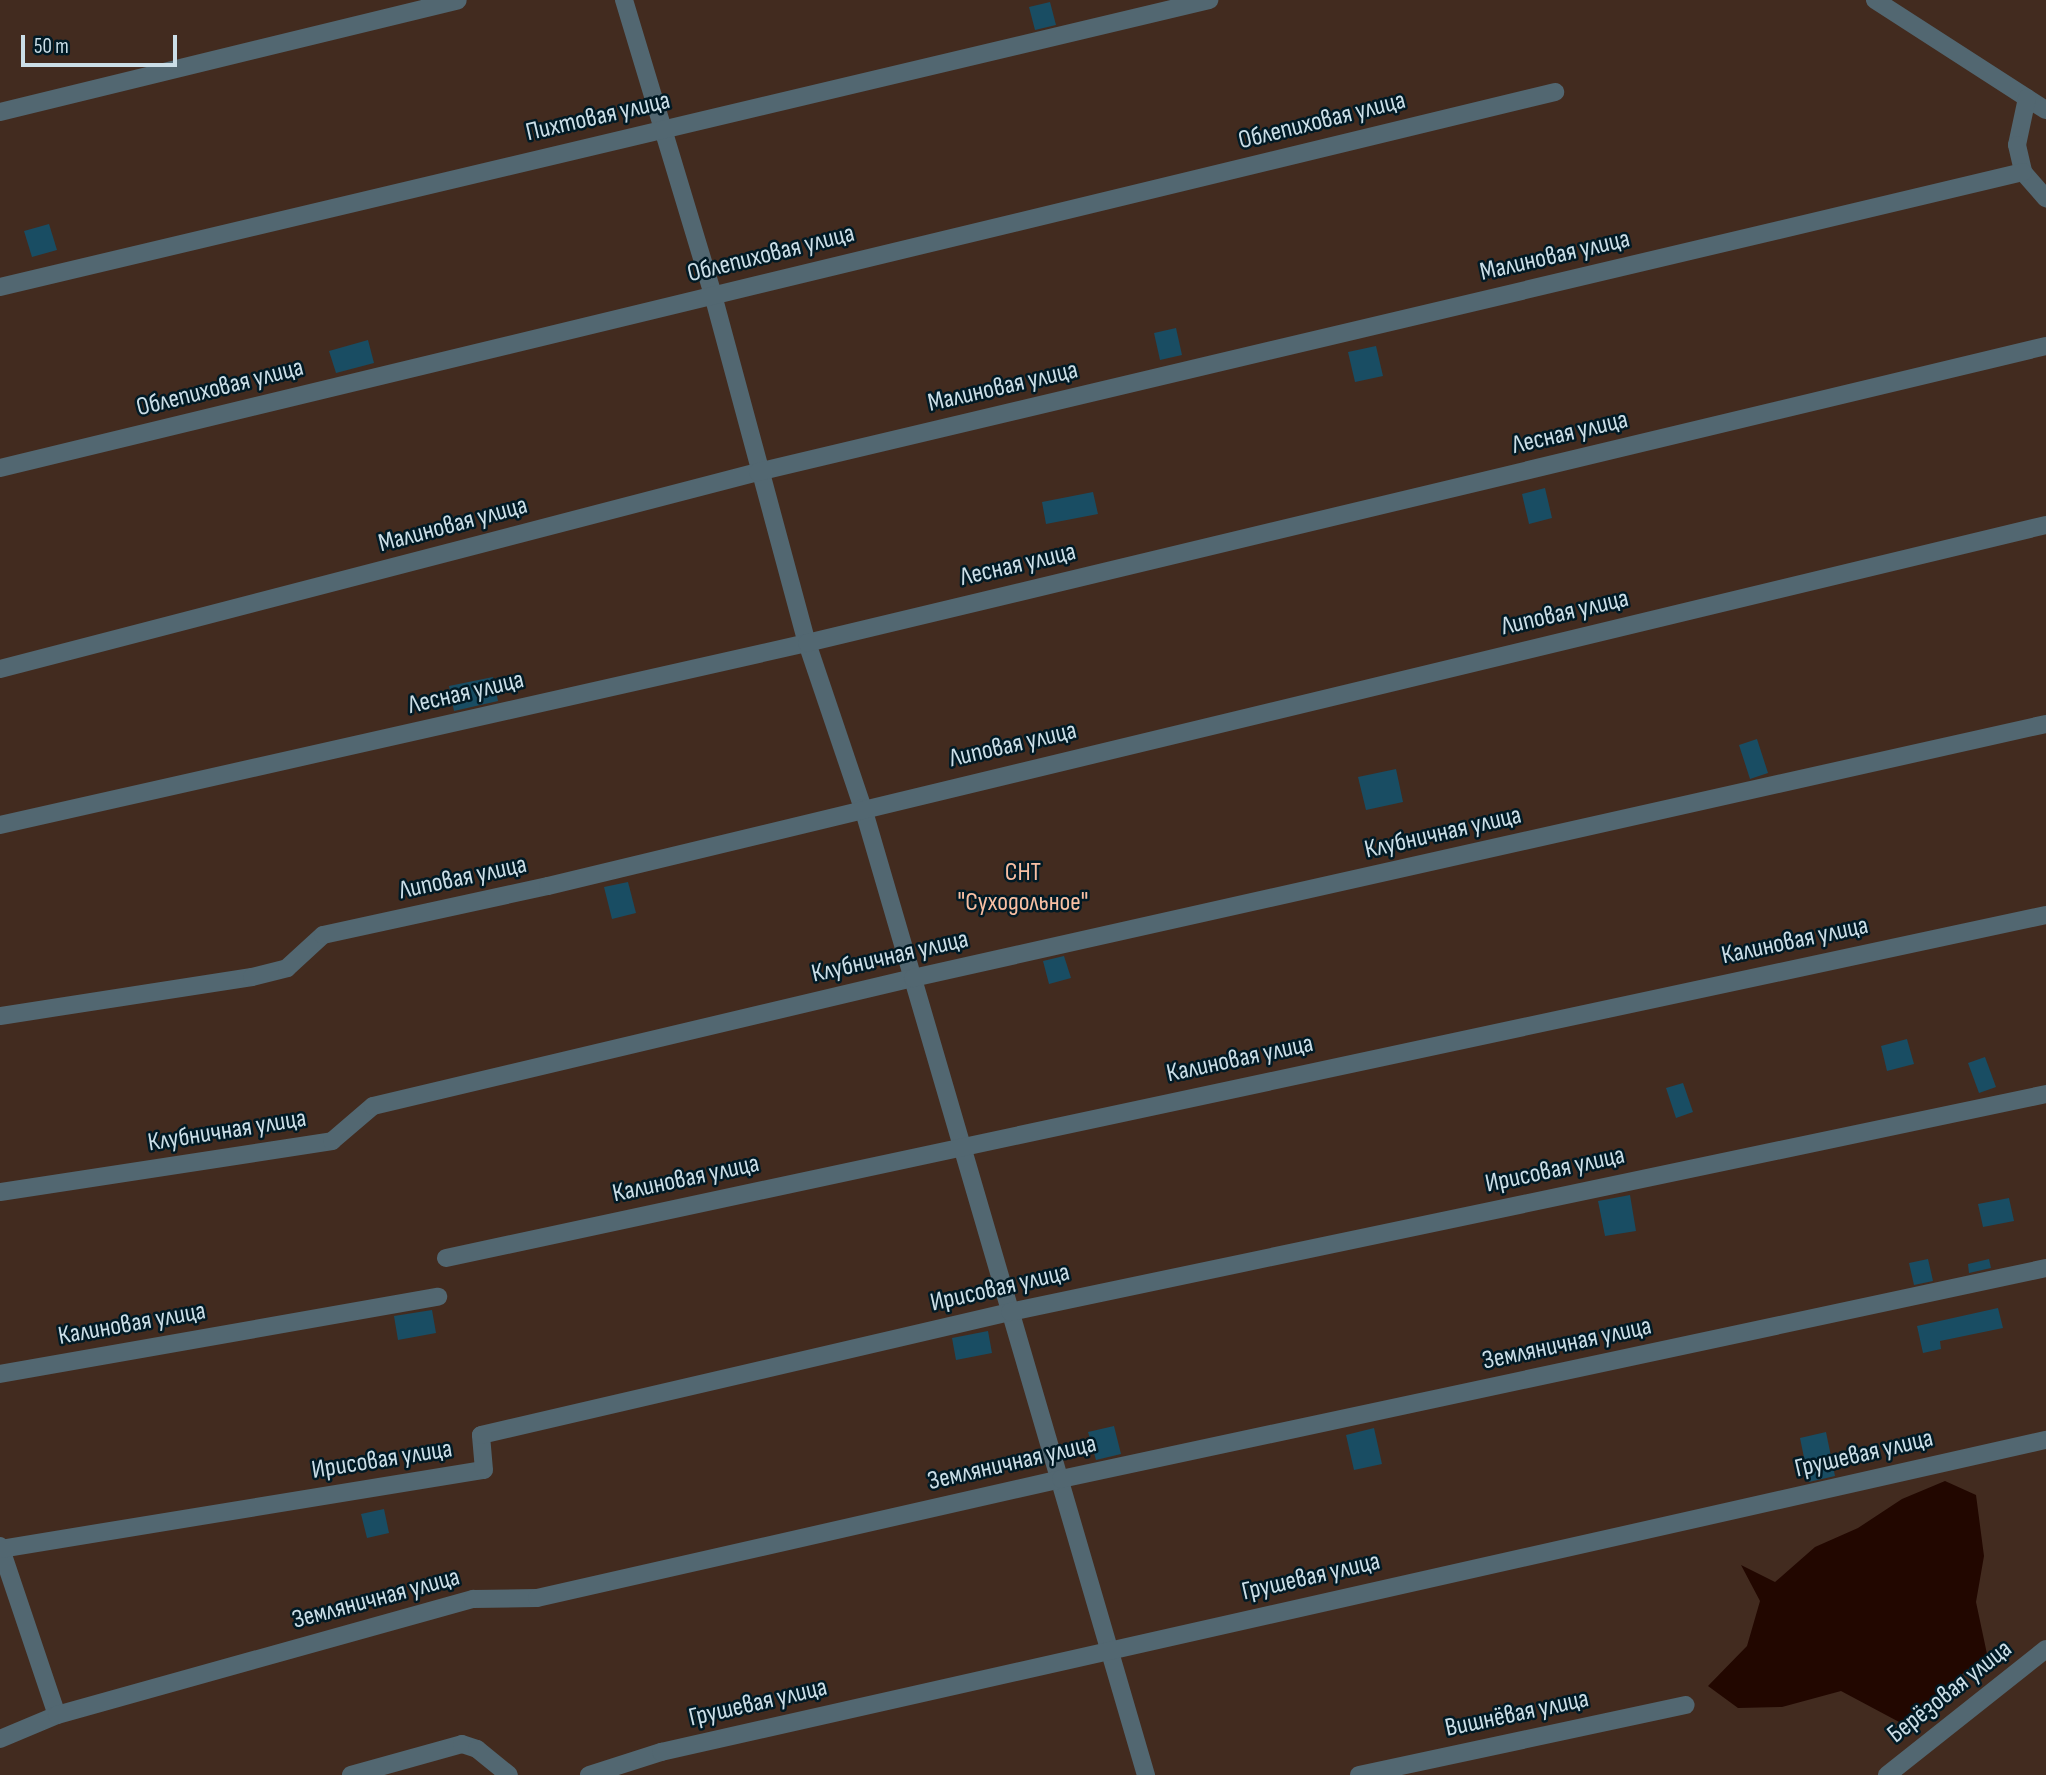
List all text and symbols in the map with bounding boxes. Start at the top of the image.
scale bar [24,21,180,65]
text: 50 m [34,34,69,59]
street label: Пихтовая улица [523,85,673,149]
street label: Облепиховая улица [1235,85,1409,157]
street label: Облепиховая улица [684,218,858,290]
street label: Малиновая улица [1477,224,1633,288]
street label: Облепиховая улица [133,352,307,424]
street label: Малиновая улица [925,355,1081,419]
street label: Лесная улица [1509,405,1631,461]
street label: Малиновая улица [375,490,531,560]
street label: Лесная улица [957,537,1079,593]
street label: Липовая улица [1498,583,1632,643]
street label: Лесная улица [405,665,527,721]
street label: Липовая улица [946,715,1080,775]
street label: Клубничная улица [1362,800,1524,866]
street label: Липовая улица [396,849,530,907]
park label: СНТ "Суходольное" [958,857,1088,918]
street label: Калиновая улица [1719,910,1871,972]
street label: Клубничная улица [809,924,971,990]
street label: Калиновая улица [1164,1028,1316,1090]
street label: Клубничная улица [146,1103,308,1159]
street label: Ирисовая улица [1482,1140,1628,1200]
street label: Калиновая улица [610,1148,762,1210]
street label: Ирисовая улица [927,1257,1073,1319]
street label: Калиновая улица [56,1296,208,1352]
street label: Земляничная улица [1480,1311,1654,1377]
street label: Грушевая улица [1792,1423,1936,1485]
street label: Земляничная улица [925,1428,1099,1498]
street label: Ирисовая улица [310,1434,454,1486]
street label: Грушевая улица [1239,1546,1383,1608]
street label: Земляничная улица [289,1562,463,1636]
street label: Берёзовая улица [1882,1634,2018,1750]
street label: Грушевая улица [686,1672,830,1734]
street label: Вишнёвая улица [1442,1684,1592,1744]

